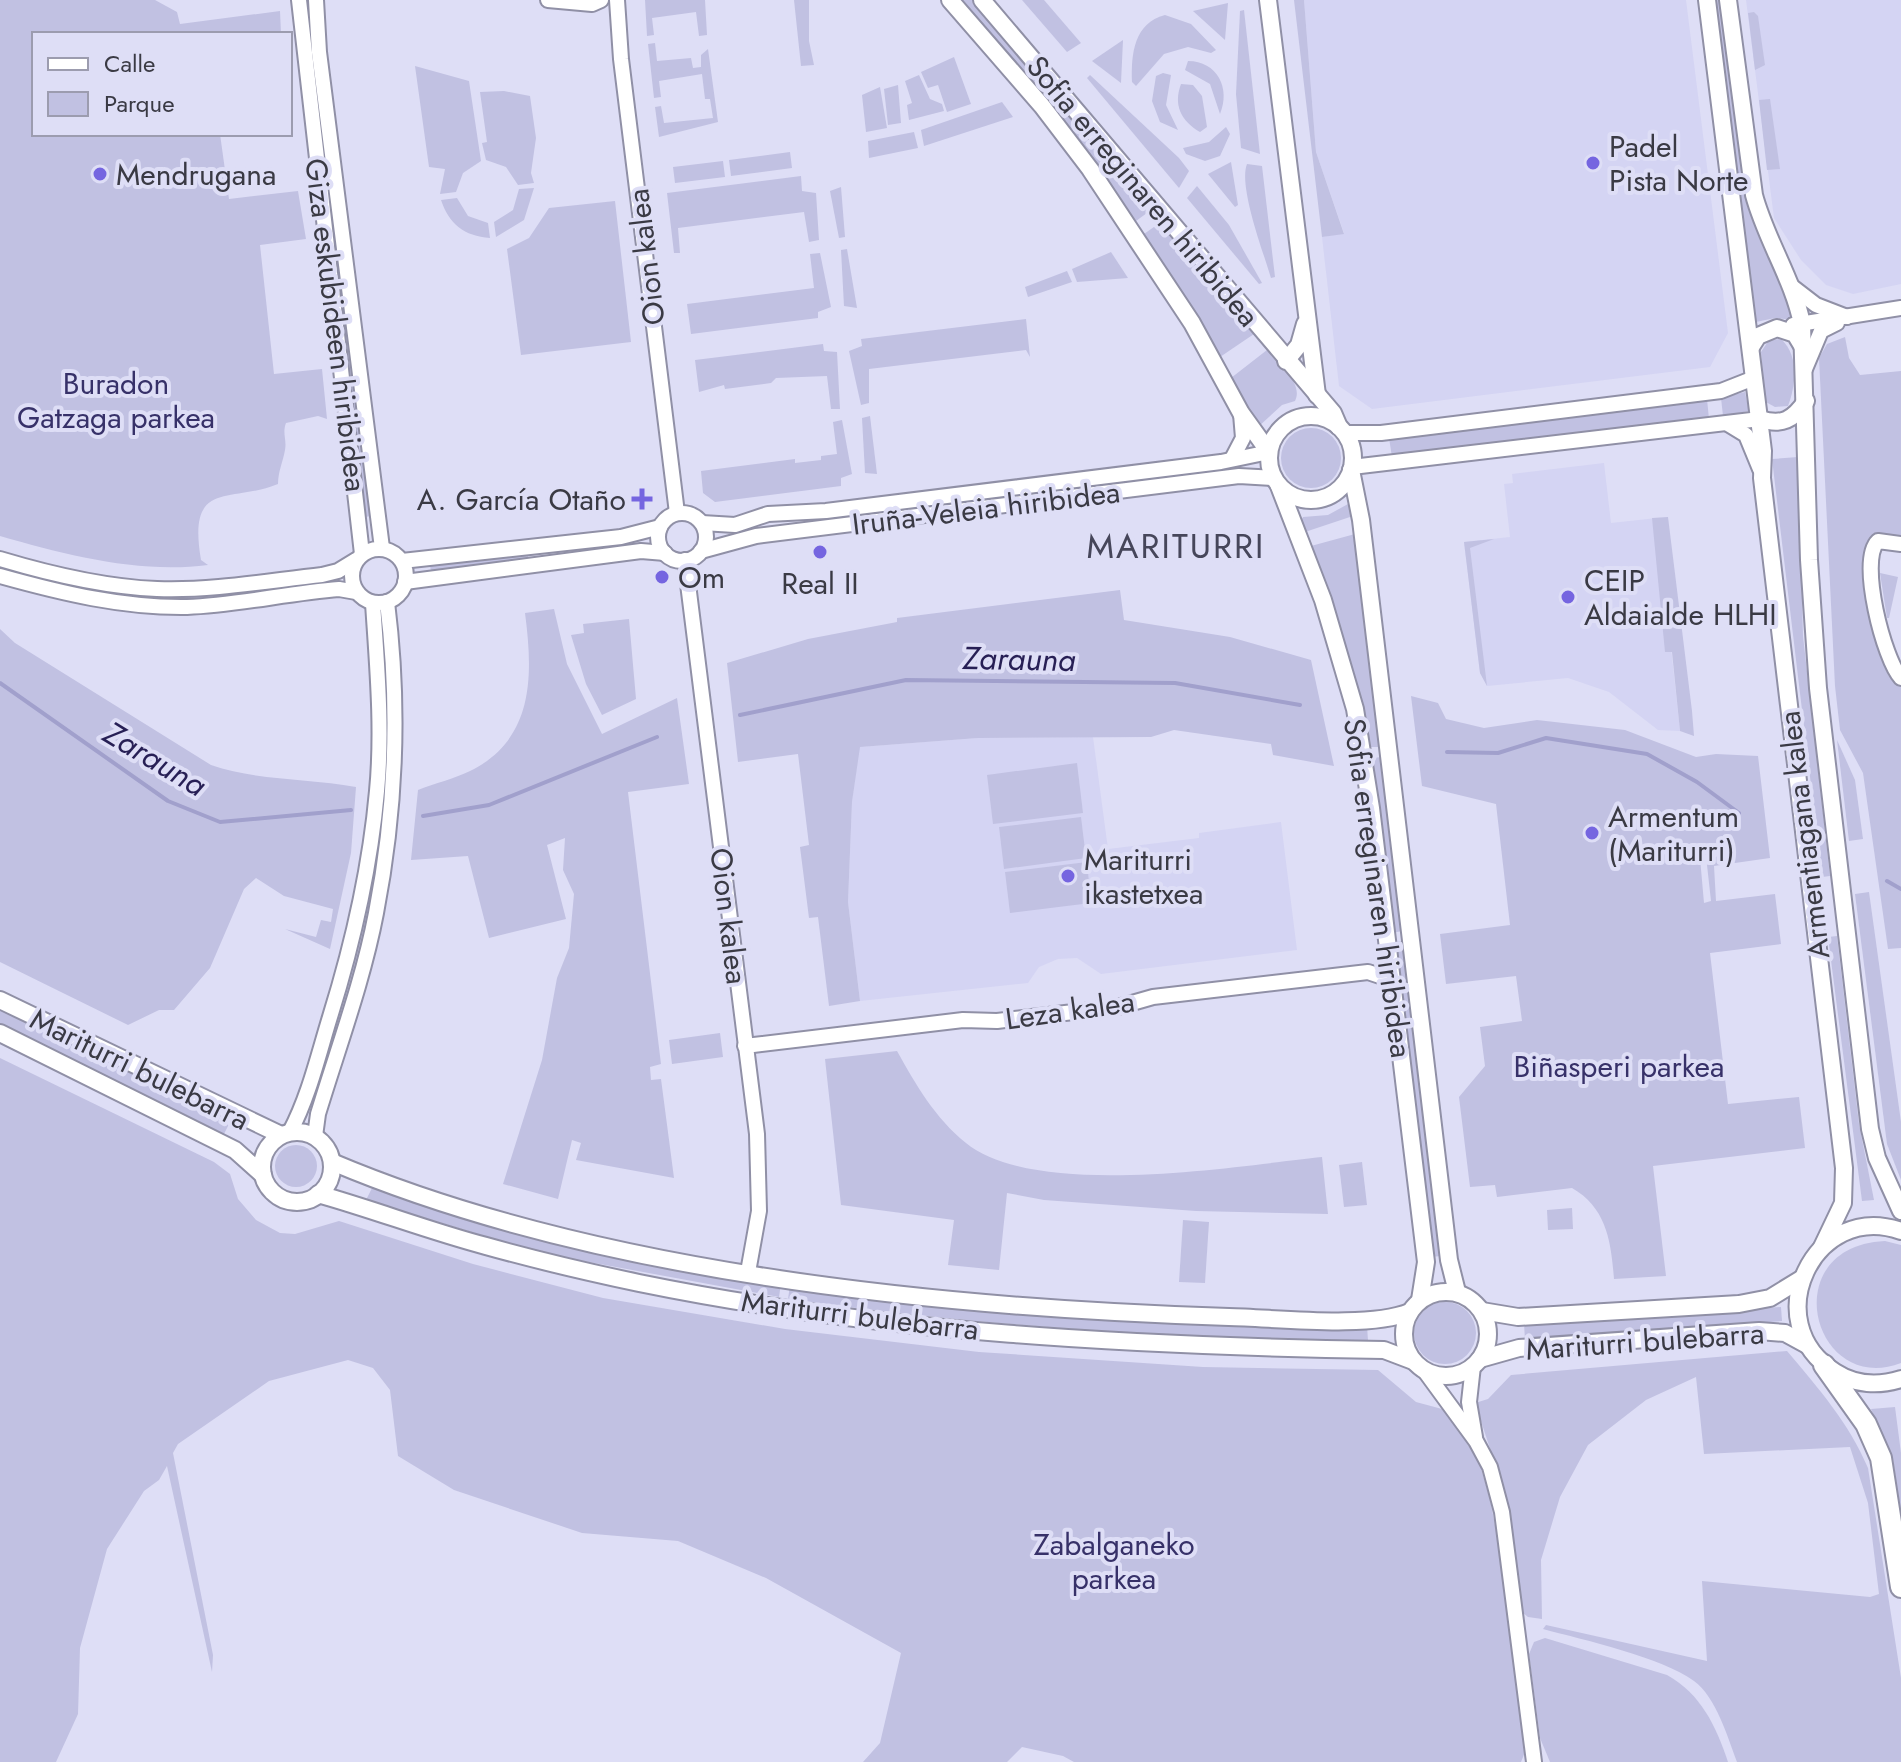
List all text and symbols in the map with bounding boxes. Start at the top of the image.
legend [32,32,292,136]
text: Calle [104,46,155,81]
street label: Sofia erreginaren hiribidea [1017,46,1269,336]
text: Parque [104,86,175,121]
place label: Padel Pista Norte [1609,125,1749,202]
place label: Mendrugana [116,153,276,196]
marker: Padel Pista Norte [1584,154,1602,172]
street label: Giza eskubideen hiribidea [294,156,378,494]
marker: Mendrugana [91,165,109,183]
street label: Oion kalea [616,186,676,328]
park label: Buradon Gatzaga parkea [17,362,215,439]
street label: Iruña-Veleia hiribidea [849,470,1123,546]
place label: A. García Otaño [417,478,626,521]
marker: A. García Otaño [633,490,651,508]
district label: MARITURRI [1087,522,1265,571]
marker: Real II [811,543,829,561]
place label: Om [678,556,725,599]
place label: CEIP Aldaialde HLHI [1584,559,1777,636]
place label: Real II [781,562,859,605]
marker: Om [653,568,671,586]
marker: CEIP Aldaialde HLHI [1559,588,1577,606]
water label: Zarauna [961,635,1076,683]
street label: Armentiagana kalea [1767,709,1841,961]
water label: Zarauna [94,710,216,808]
street label: Sofia erreginaren hiribidea [1333,716,1423,1060]
place label: Armentum (Mariturri) [1608,795,1739,872]
marker: Armentum (Mariturri) [1583,824,1601,842]
place label: Mariturri ikastetxea [1084,838,1203,915]
street label: Oion kalea [699,845,759,987]
marker: Mariturri ikastetxea [1059,867,1077,885]
street label: Leza kalea [1003,980,1137,1040]
street label: Mariturri bulebarra [23,997,257,1141]
park label: Biñasperi parkea [1514,1045,1724,1088]
street label: Mariturri bulebarra [739,1279,981,1351]
street label: Mariturri bulebarra [1524,1311,1766,1371]
park label: Zabalganeko parkea [1033,1523,1195,1600]

